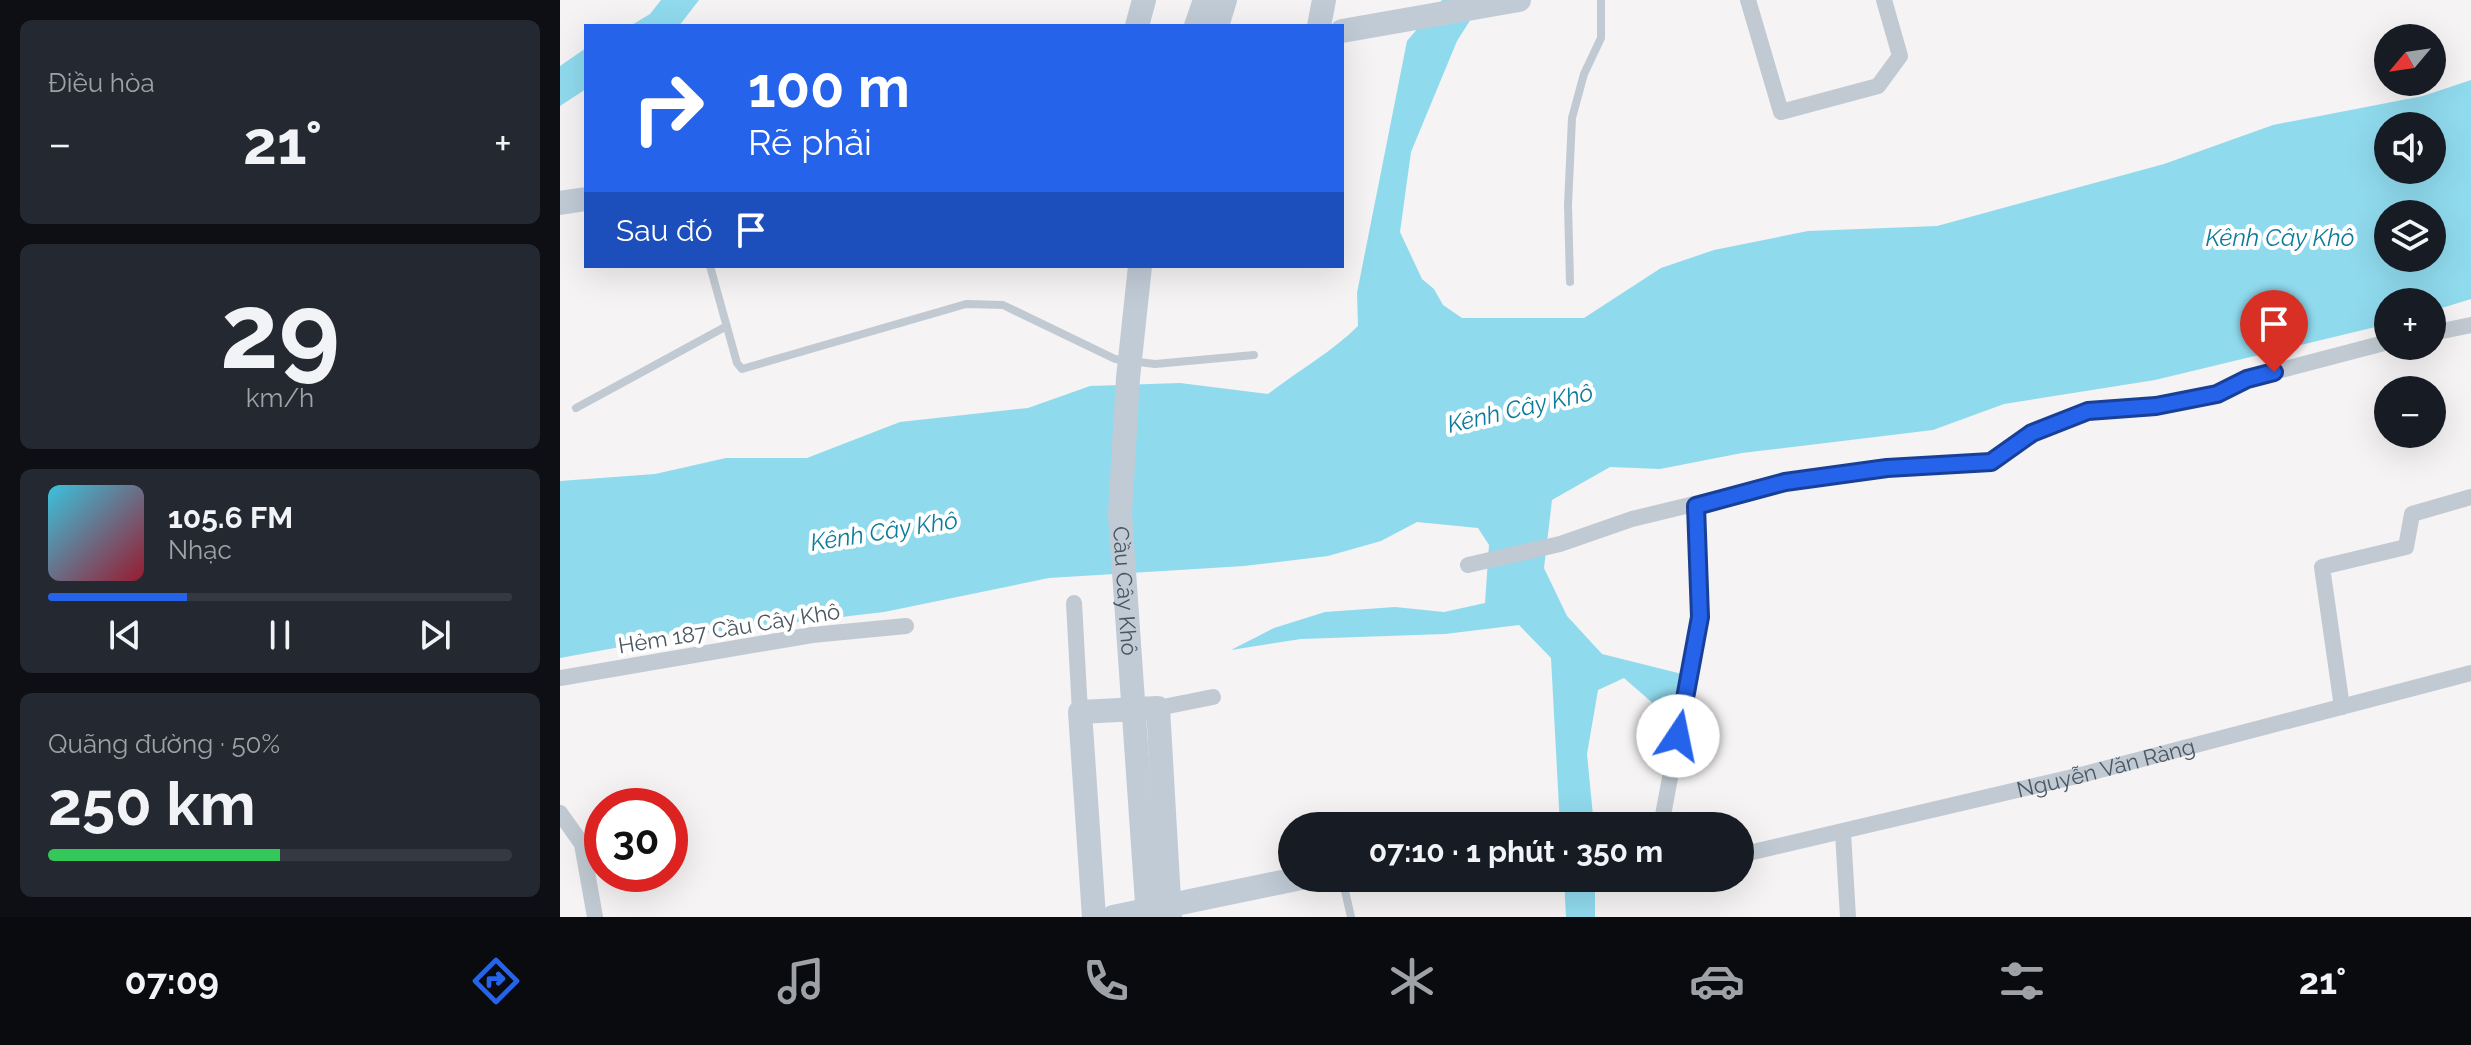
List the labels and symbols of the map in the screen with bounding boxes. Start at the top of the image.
north arrow [2374,24,2446,96]
water label: Kênh Cây Khô [2206,223,2354,252]
pin [2240,290,2308,372]
water label: Kênh Cây Khô [1444,377,1596,439]
water label: Kênh Cây Khô [808,505,960,557]
street label: Cầu Cây Khô [1108,525,1143,656]
street label: Hẻm 187 Cầu Cây Khô [616,598,842,658]
position arrow [1636,694,1720,778]
street label: Nguyễn Văn Ràng [2014,733,2198,803]
speed limit sign: 30 [584,788,688,892]

